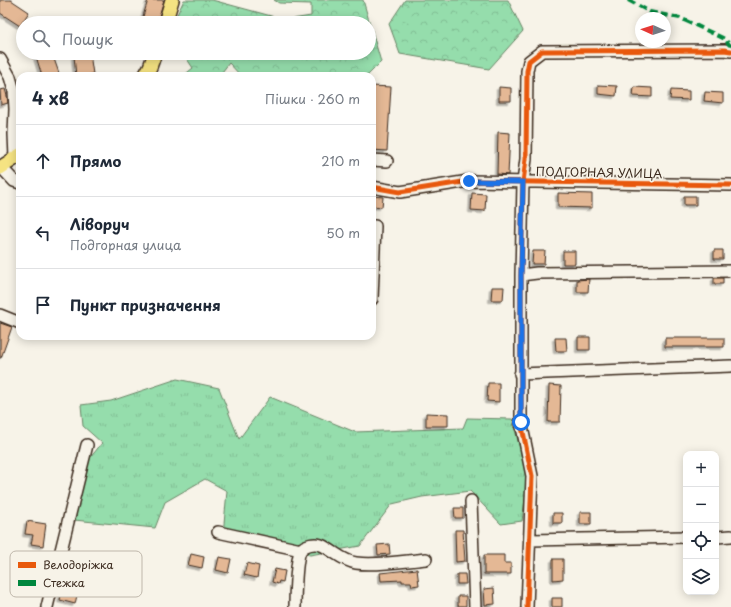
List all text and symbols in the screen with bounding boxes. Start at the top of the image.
north arrow [635,12,671,48]
search box [16,16,376,60]
icon: search [30,27,52,49]
text: Пошук [62,27,113,50]
text: 4 хв [32,85,69,111]
text: Пішки · 260 m [265,89,360,108]
text: Прямо [70,149,121,172]
icon: ahead [32,150,54,172]
text: 210 m [321,151,360,170]
street label: ПОДГОРНАЯ УЛИЦА [536,162,662,182]
route end [460,172,478,190]
text: Ліворуч [70,212,130,235]
icon: left [32,222,54,244]
text: 50 m [326,223,360,242]
text: Подгорная улица [70,235,181,254]
text: Пункт призначення [70,293,221,316]
icon: arrive [32,294,54,316]
route start [512,413,530,431]
map controls [683,451,719,595]
button: + [683,451,719,487]
button: − [683,487,719,523]
button: locate [683,523,719,559]
legend [10,551,142,597]
text: Велодоріжка [43,556,113,573]
button: layers [683,559,719,595]
text: Стежка [43,574,85,591]

